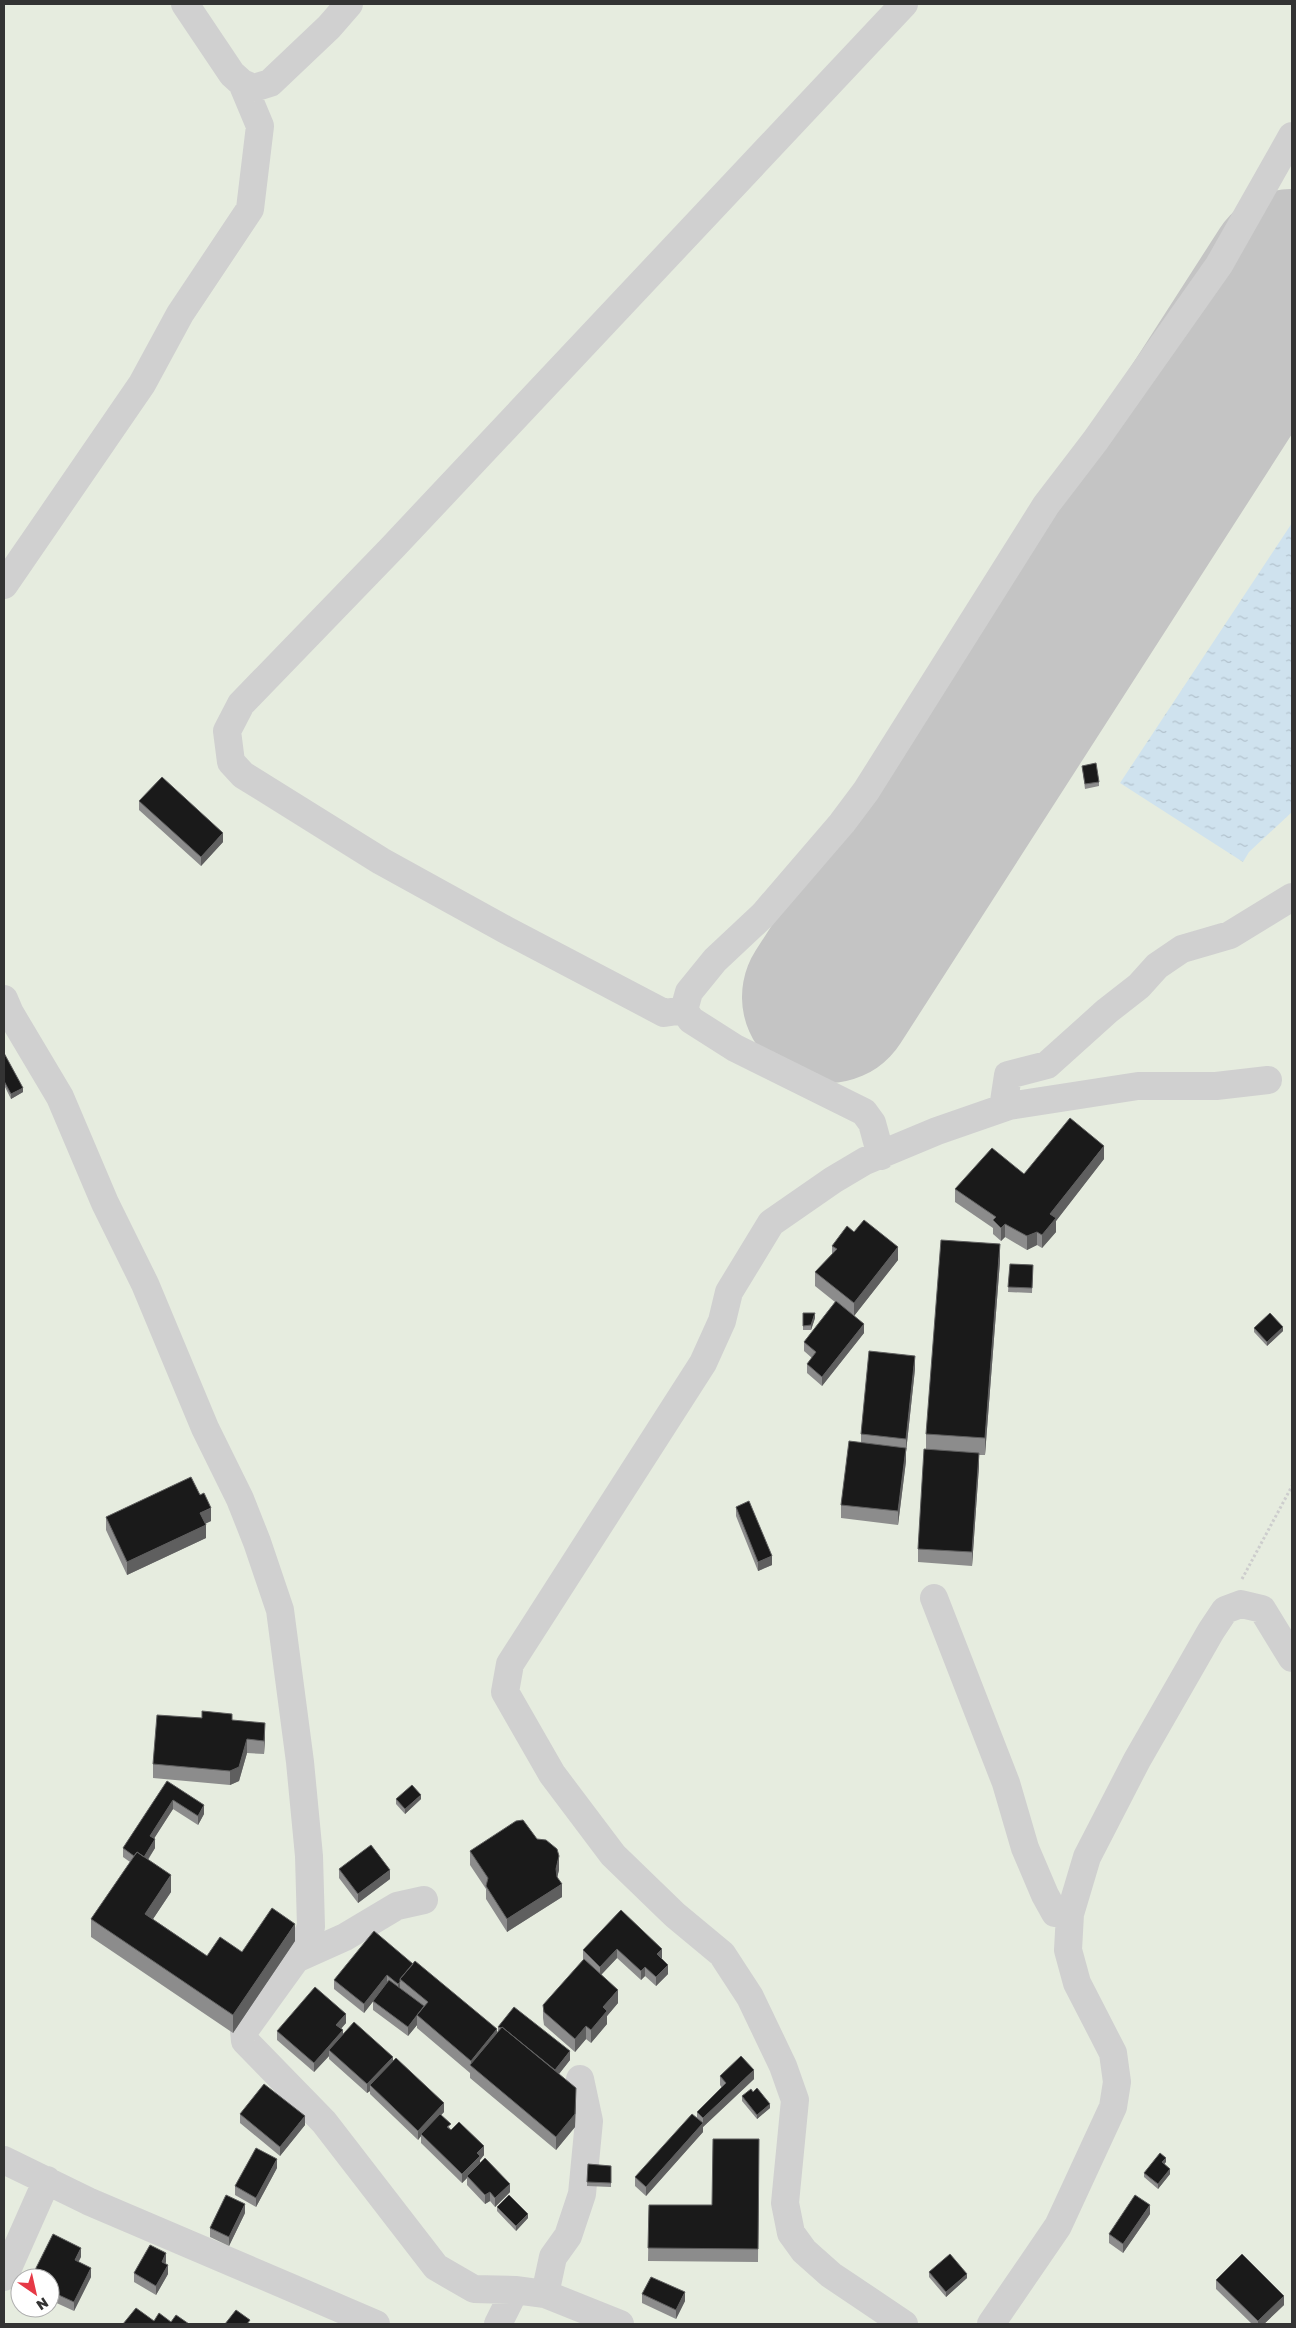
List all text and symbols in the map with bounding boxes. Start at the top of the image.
north arrow [10,2268,60,2318]
text: N [33,2294,52,2314]

